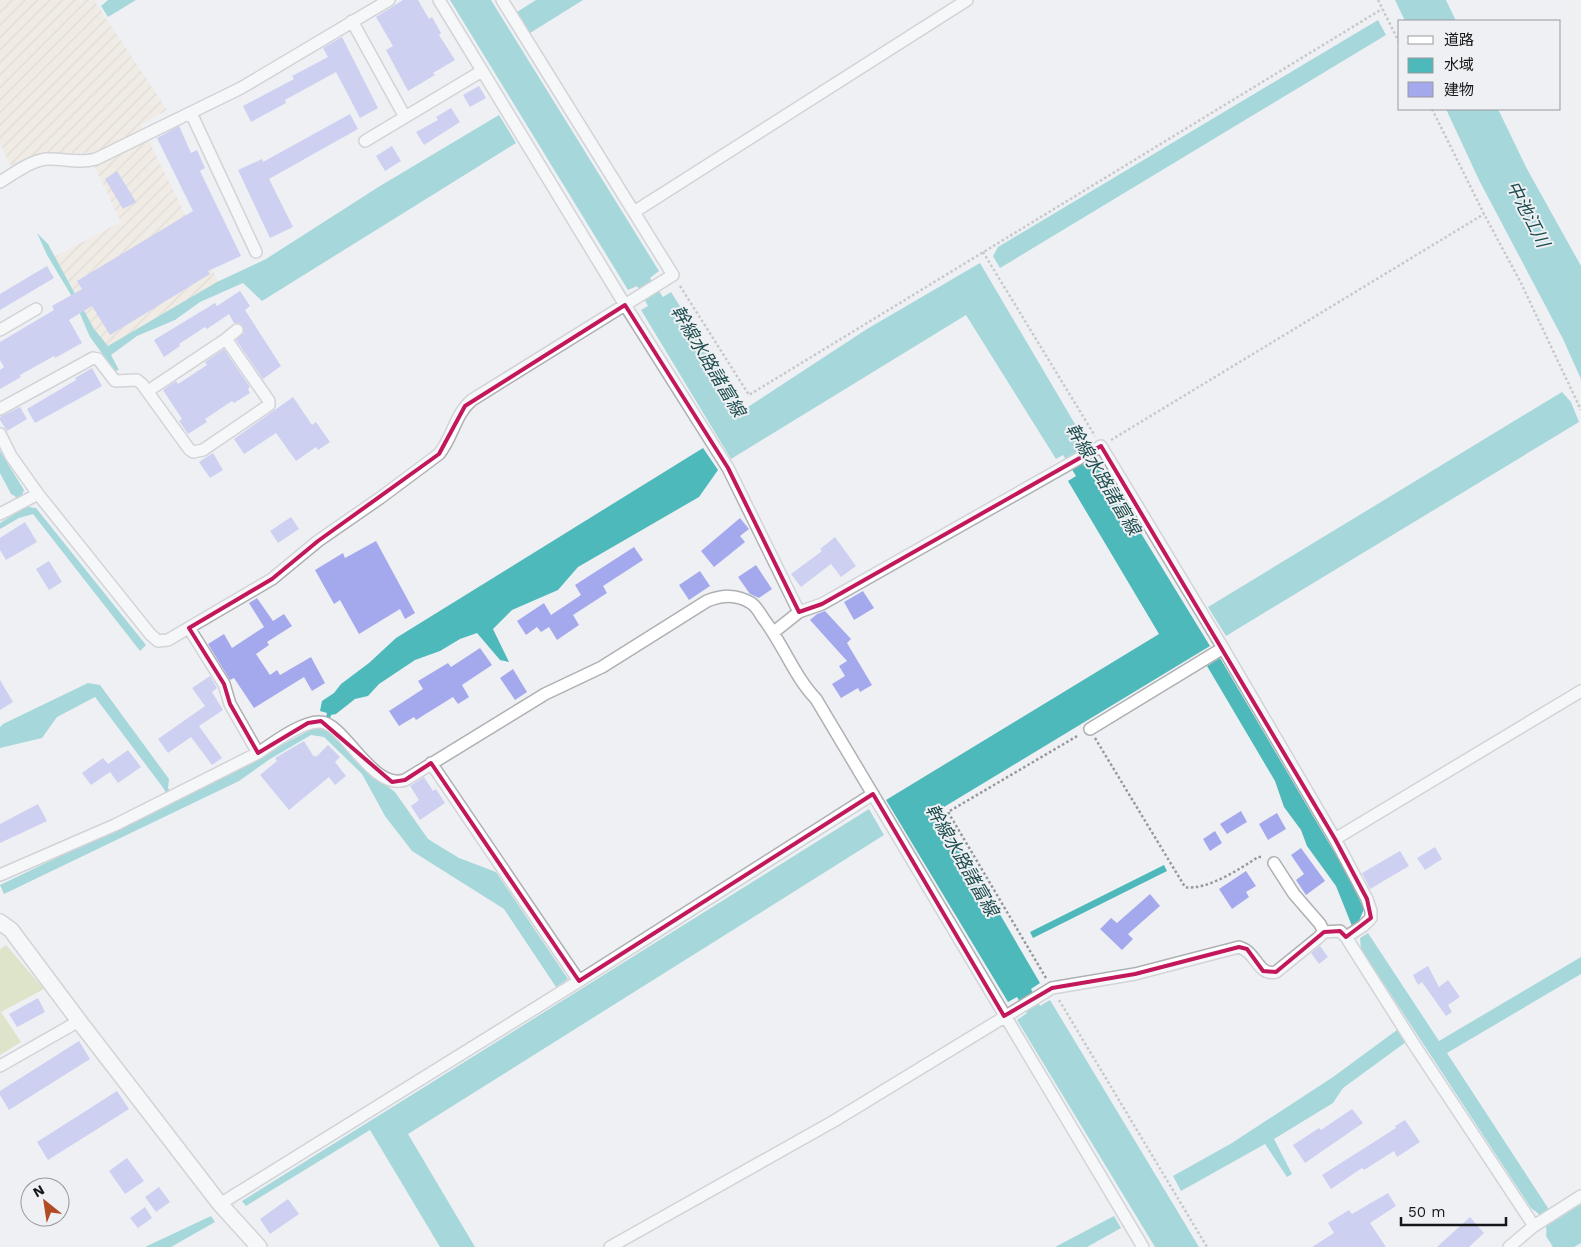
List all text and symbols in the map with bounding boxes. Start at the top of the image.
legend [1398,20,1561,110]
text: 道路 [1444,31,1474,49]
text: 水域 [1444,56,1474,74]
text: 建物 [1444,81,1474,99]
water label: 中池江川 [1503,177,1555,252]
water label: 幹線水路諸富線 [667,301,751,422]
water label: 幹線水路諸富線 [1062,419,1146,540]
water label: 幹線水路諸富線 [922,800,1004,921]
north arrow [20,1177,70,1227]
text: N [30,1181,47,1200]
scale bar [1401,1194,1506,1226]
text: 50 m [1408,1203,1445,1221]

